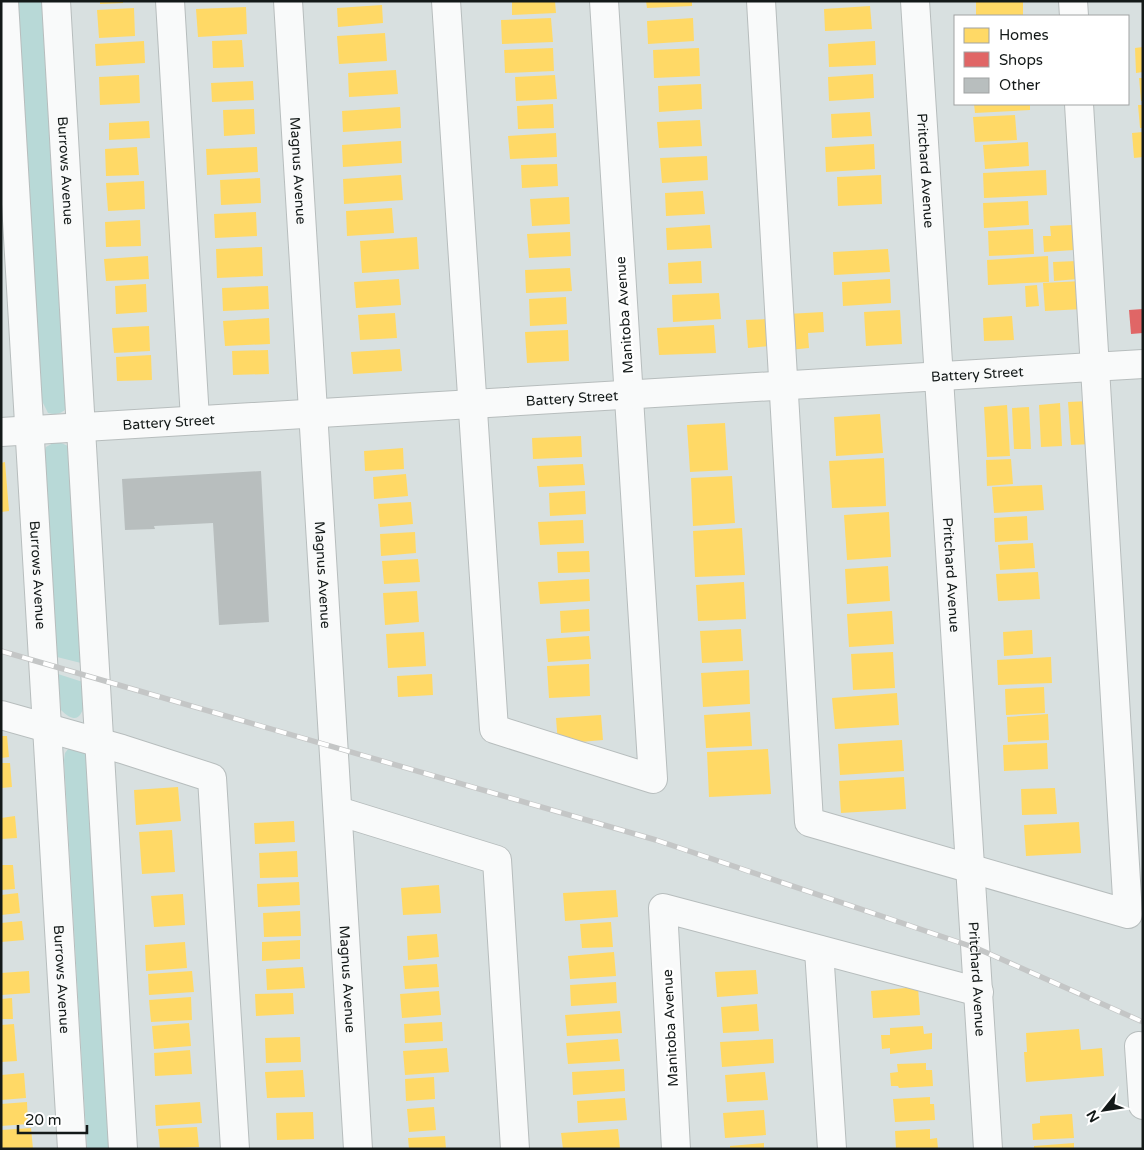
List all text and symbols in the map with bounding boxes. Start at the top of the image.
legend [954,15,1129,105]
text: Homes [999,26,1049,44]
text: Shops [999,51,1043,69]
text: Other [999,76,1041,94]
street label: Pritchard Avenue [913,113,937,229]
street label: Burrows Avenue [54,116,77,226]
street label: Magnus Avenue [286,116,310,225]
street label: Manitoba Avenue [612,256,637,374]
street label: Battery Street [931,363,1025,386]
street label: Battery Street [525,387,619,410]
street label: Battery Street [122,411,216,434]
street label: Pritchard Avenue [939,517,963,633]
street label: Burrows Avenue [26,520,49,630]
street label: Magnus Avenue [311,521,334,629]
street label: Pritchard Avenue [965,921,989,1037]
street label: Burrows Avenue [50,925,73,1034]
street label: Magnus Avenue [335,925,359,1034]
street label: Manitoba Avenue [659,969,682,1087]
north arrow [1079,1085,1129,1135]
scale bar [18,1102,86,1134]
text: N [1083,1107,1103,1125]
text: 20 m [25,1111,62,1129]

